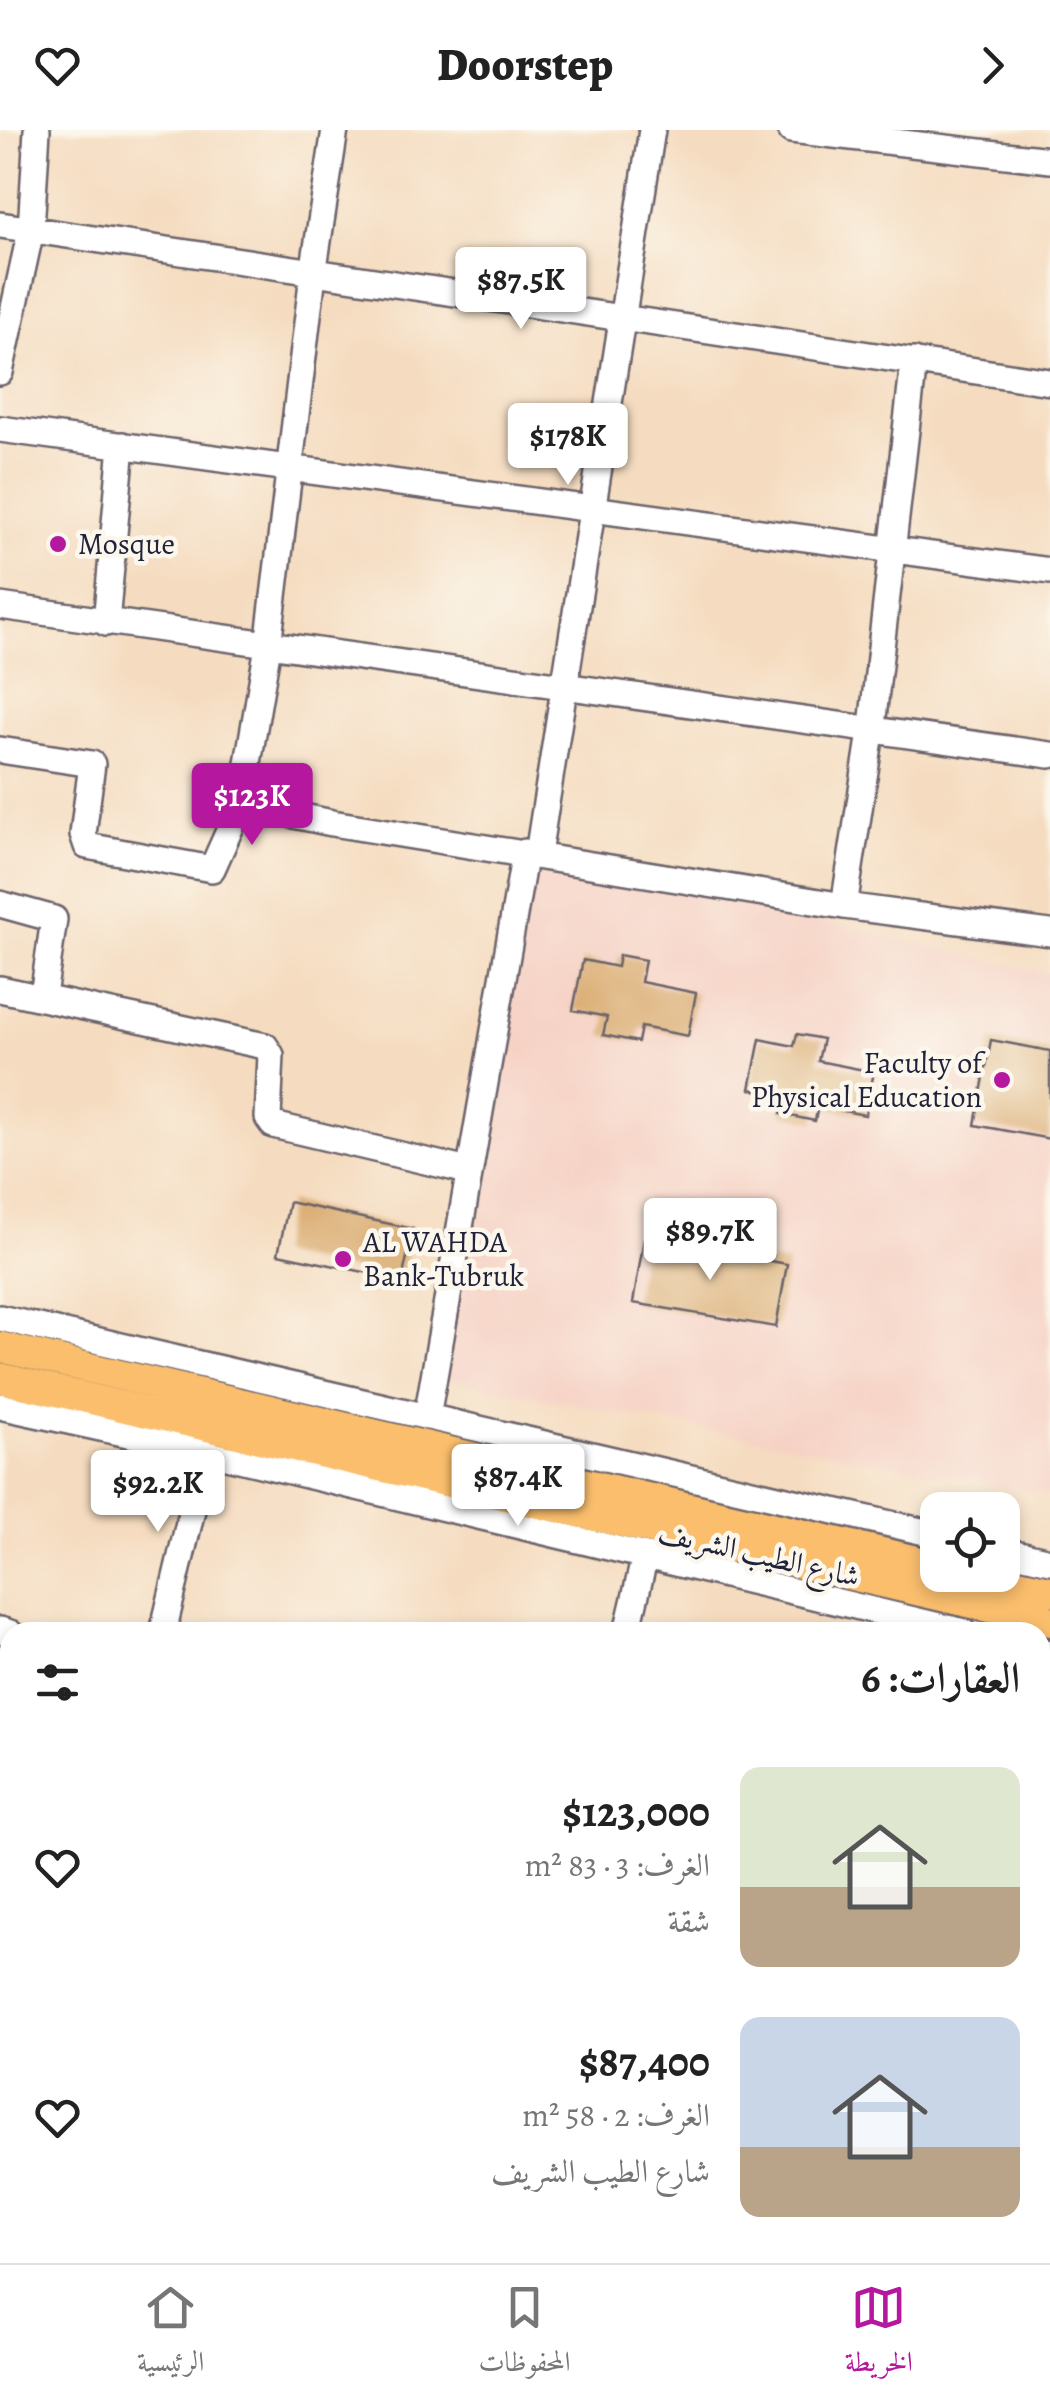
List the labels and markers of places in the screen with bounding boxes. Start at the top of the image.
pin: $87.5K [440,247,602,332]
pin: $178K [498,403,638,488]
place label: Mosque [78,524,175,564]
marker: Mosque [47,533,69,555]
pin: $123K [182,763,322,848]
place label: Faculty of Physical Education [751,1043,986,1117]
marker: Faculty of Physical Education [991,1069,1013,1091]
pin: $89.7K [629,1198,791,1283]
place label: AL WAHDA Bank-Tubruk [362,1222,524,1296]
marker: AL WAHDA Bank-Tubruk [332,1248,354,1270]
pin: $87.4K [437,1444,599,1529]
pin: $92.2K [77,1450,239,1535]

